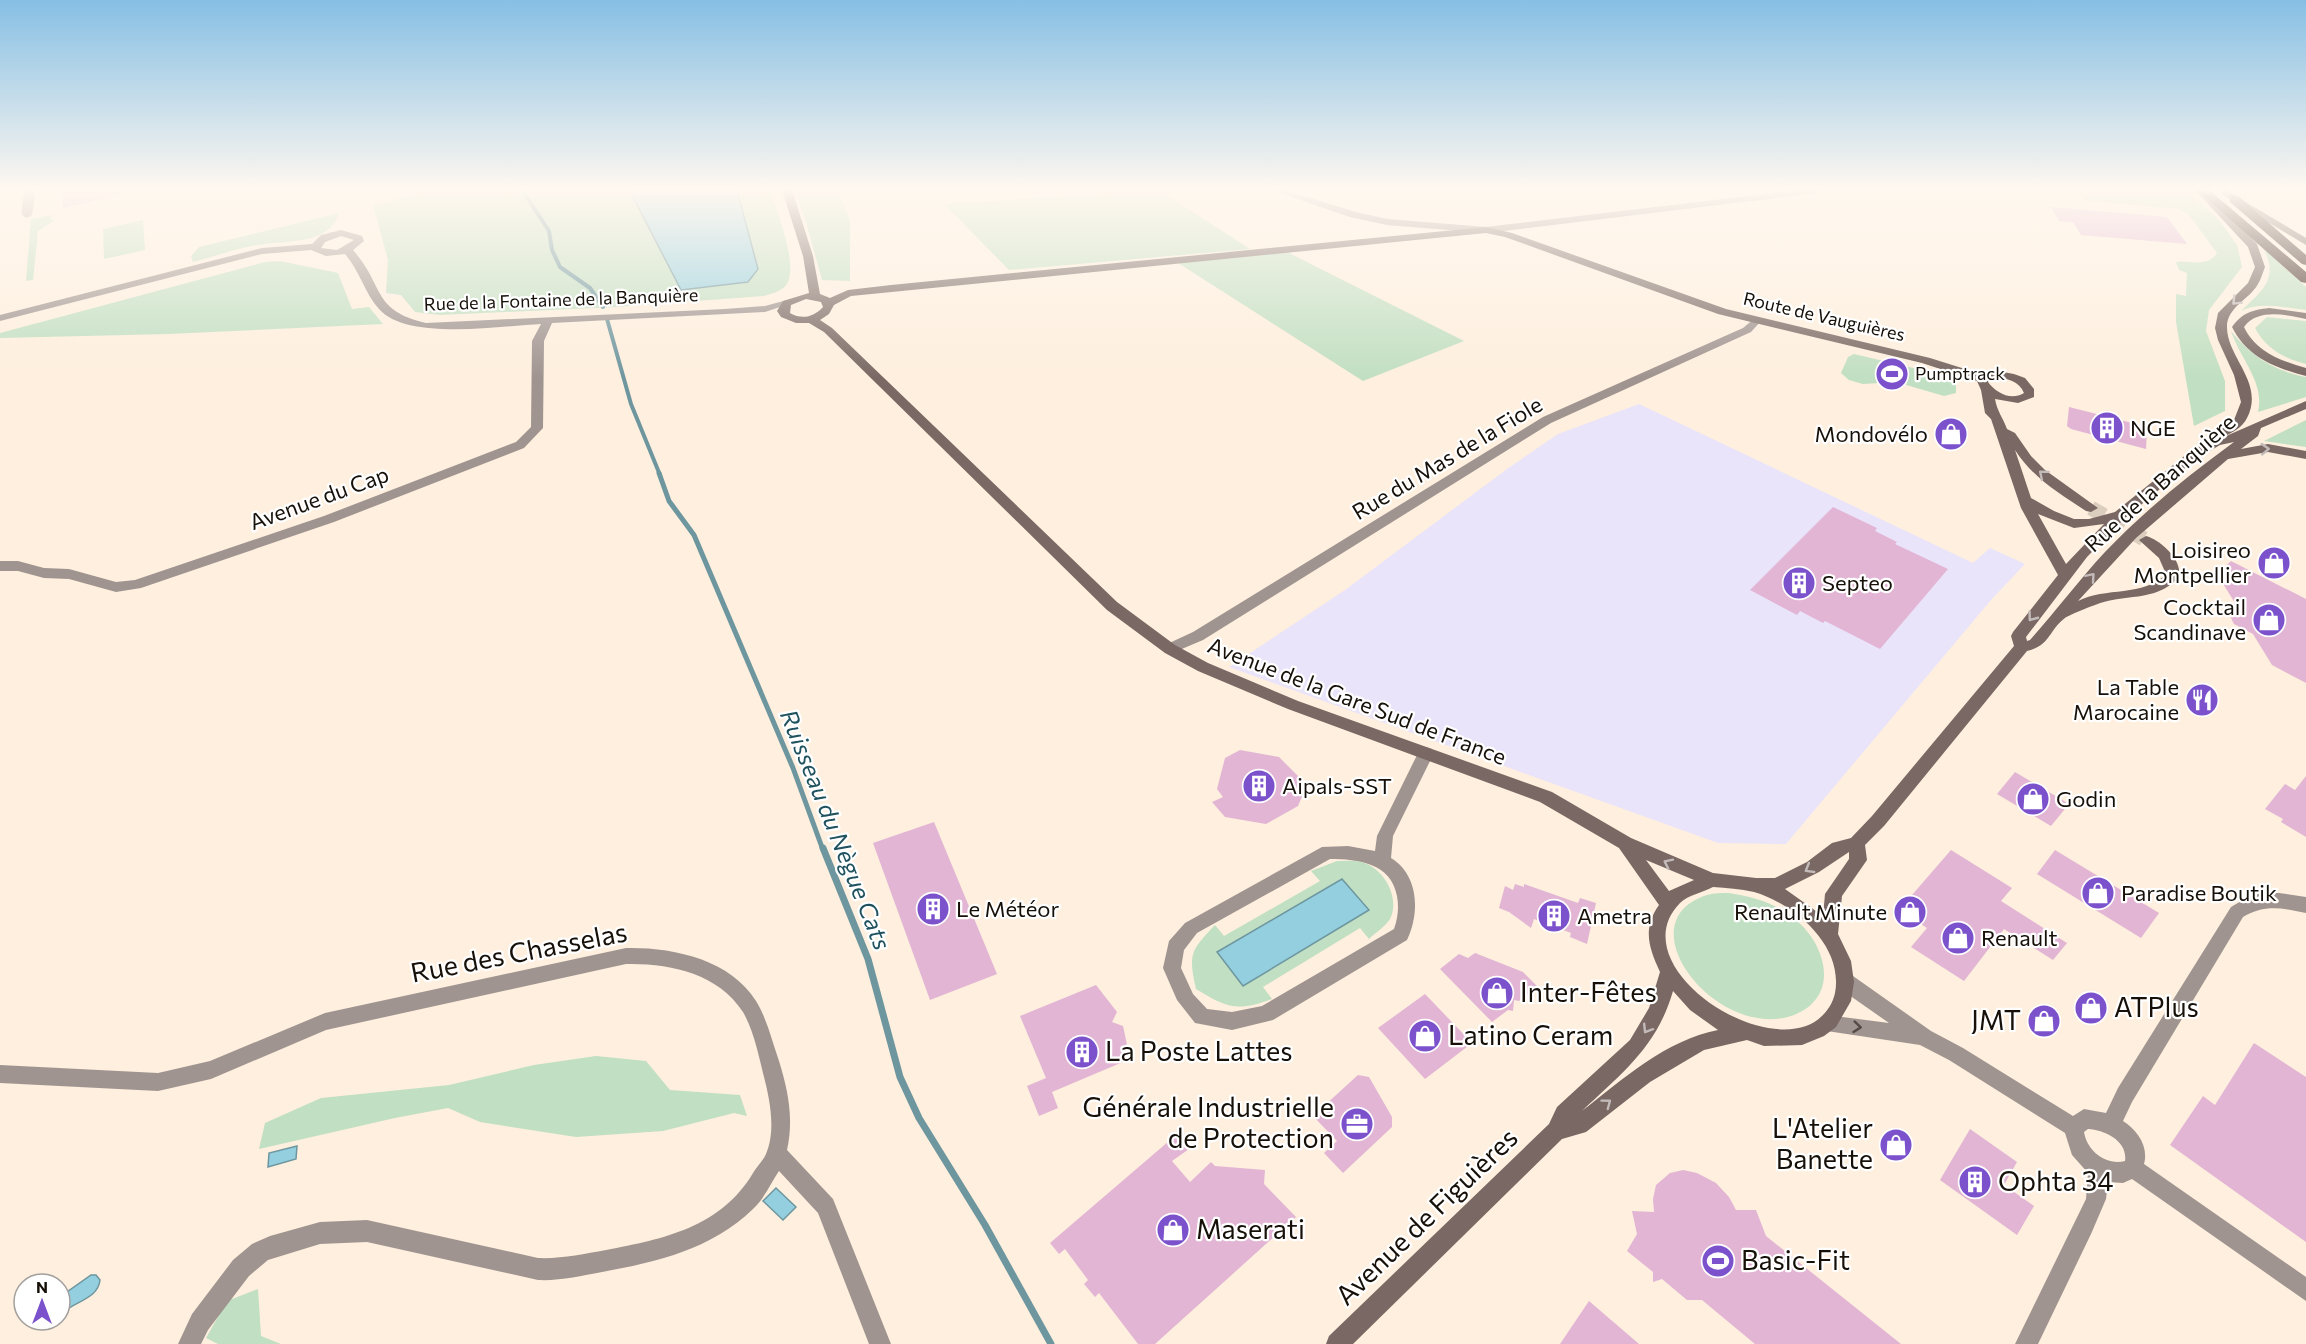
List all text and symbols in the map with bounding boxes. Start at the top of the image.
street label: Rue de la Fontaine de la Banquière [423,283,699,315]
street label: Route de Vauguières [1741,287,1907,345]
one-way arrow [2232,294,2243,305]
sports icon: Pumptrack [1874,356,1910,392]
place label: Pumptrack [1915,362,2005,384]
street label: Rue du Mas de la Fiole [1347,390,1547,525]
street label: Rue de la Banquière [2079,408,2241,557]
building icon: NGE [2089,410,2125,446]
place label: NGE [2130,414,2176,441]
shop icon: Mondovélo [1933,416,1969,452]
place label: Mondovélo [1815,420,1928,447]
one-way arrow [2260,443,2269,456]
street label: Avenue du Cap [245,460,392,535]
one-way arrow [2039,471,2050,482]
place label: Loisireo Montpellier [2133,536,2251,588]
shop icon: Loisireo Montpellier [2256,545,2292,581]
building icon: Septeo [1781,565,1817,601]
place label: Septeo [1822,569,1893,596]
one-way arrow [2084,574,2095,584]
place label: Cocktail Scandinave [2133,593,2246,645]
shop icon: Cocktail Scandinave [2251,602,2287,638]
one-way arrow [2028,611,2039,622]
street label: Avenue de la Gare Sud de France [1204,631,1510,770]
place label: La Table Marocaine [2073,673,2179,725]
restaurant icon: La Table Marocaine [2184,682,2220,718]
water label: Ruisseau du Nègue Cats [775,705,898,954]
building icon: Aipals-SST [1241,768,1277,804]
place label: Aipals-SST [1282,772,1392,799]
shop icon: Godin [2015,781,2051,817]
place label: Godin [2056,785,2116,812]
one-way arrow [1663,858,1674,870]
one-way arrow [1805,862,1815,874]
shop icon: Paradise Boutik [2080,875,2116,911]
place label: Paradise Boutik [2121,879,2277,906]
building icon: Le Météor [915,891,951,927]
shop icon: Renault Minute [1892,894,1928,930]
place label: Le Météor [956,895,1059,922]
building icon: Ametra [1536,898,1572,934]
place label: Renault Minute [1734,898,1887,925]
place label: Ametra [1577,902,1652,929]
street label: Rue des Chasselas [408,914,630,989]
shop icon: Renault [1940,920,1976,956]
place label: Renault [1981,924,2058,951]
shop icon: Inter-Fêtes [1479,975,1515,1011]
place label: Inter-Fêtes [1520,975,1657,1008]
shop icon: ATPlus [2073,990,2109,1026]
place label: ATPlus [2114,990,2199,1023]
place label: JMT [1971,1003,2021,1036]
shop icon: JMT [2026,1003,2062,1039]
shop icon: Latino Ceram [1407,1018,1443,1054]
place label: Latino Ceram [1448,1018,1613,1051]
one-way arrow [1852,1020,1861,1033]
one-way arrow [1643,1023,1655,1033]
building icon: La Poste Lattes [1064,1034,1100,1070]
place label: La Poste Lattes [1105,1034,1293,1067]
place label: Générale Industrielle de Protection [1082,1090,1334,1154]
one-way arrow [1600,1100,1611,1111]
office icon: Générale Industrielle de Protection [1339,1106,1375,1142]
place label: L'Atelier Banette [1772,1111,1873,1175]
street label: Avenue de Figuières [1328,1121,1524,1311]
shop icon: L'Atelier Banette [1878,1127,1914,1163]
building icon: Ophta 34 [1957,1164,1993,1200]
place label: Ophta 34 [1998,1164,2113,1197]
shop icon: Maserati [1155,1212,1191,1248]
place label: Maserati [1196,1212,1305,1245]
sports icon: Basic-Fit [1700,1243,1736,1279]
place label: Basic-Fit [1741,1243,1850,1276]
north arrow [12,1272,72,1332]
text: N [36,1277,48,1296]

